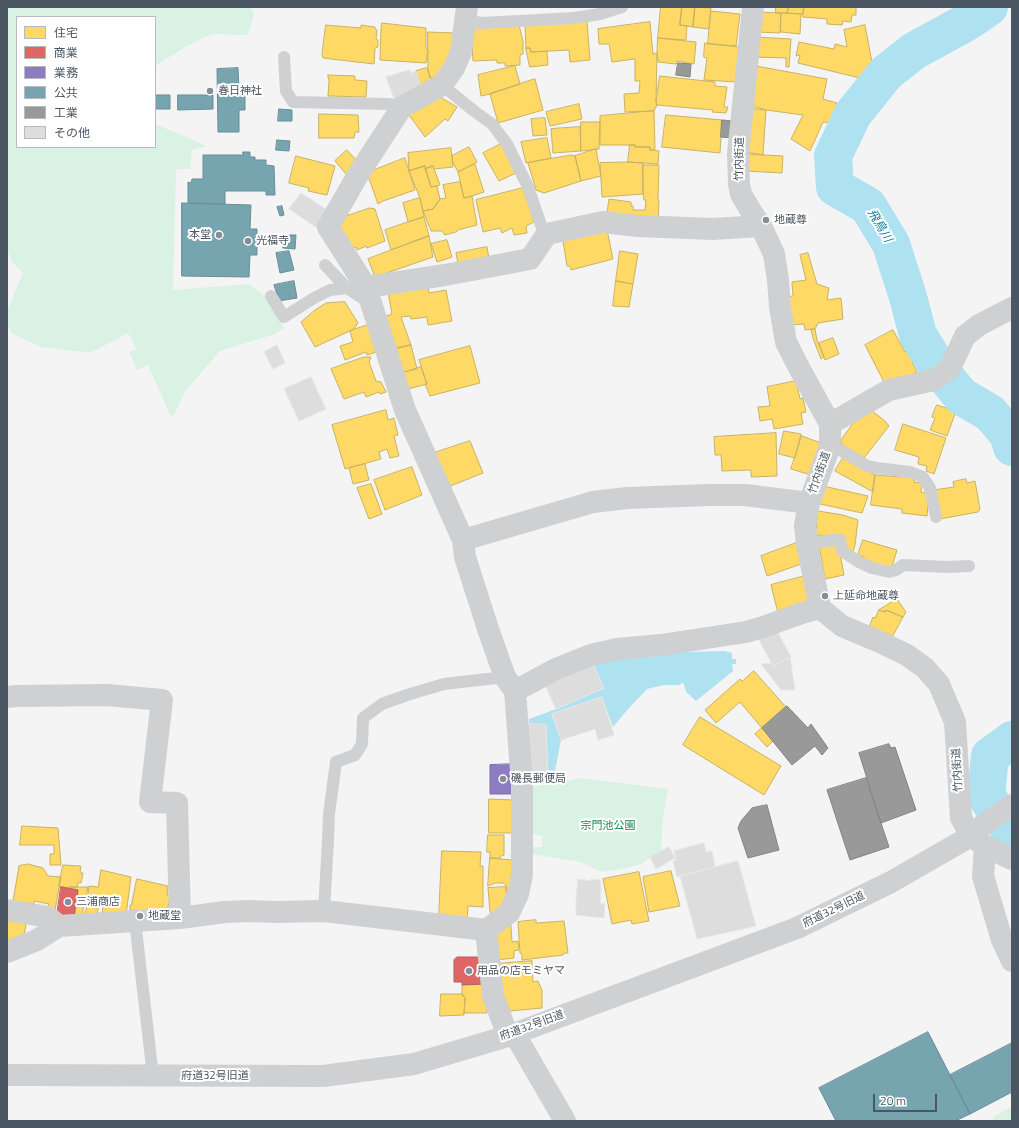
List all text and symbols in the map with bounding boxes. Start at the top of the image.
legend [16,16,156,148]
text: 住宅 [54,23,78,42]
text: 商業 [54,43,78,62]
text: 業務 [54,63,78,82]
text: 公共 [54,83,78,102]
place label: 春日神社 [218,84,262,98]
marker: 春日神社 [205,86,215,96]
text: 工業 [54,103,78,122]
text: その他 [54,123,90,142]
street label: 竹内街道 [733,137,747,181]
water label: 飛鳥川 [864,207,894,245]
place label: 地蔵尊 [774,213,807,227]
marker: 地蔵尊 [761,215,771,225]
place label: 本堂 [189,228,211,242]
marker: 本堂 [214,230,224,240]
place label: 光福寺 [256,234,289,248]
marker: 光福寺 [243,236,253,246]
street label: 竹内街道 [806,450,834,496]
place label: 上延命地蔵尊 [833,589,899,603]
marker: 上延命地蔵尊 [820,591,830,601]
street label: 竹内街道 [950,748,966,792]
place label: 磯長郵便局 [511,772,566,786]
marker: 磯長郵便局 [498,774,508,784]
park label: 宗門池公園 [581,819,635,833]
street label: 府道32号旧道 [801,889,867,931]
place label: 三浦商店 [76,895,120,909]
marker: 三浦商店 [63,897,73,907]
place label: 地蔵堂 [148,909,181,923]
marker: 地蔵堂 [135,911,145,921]
place label: 用品の店モミヤマ [477,964,565,978]
marker: 用品の店モミヤマ [464,966,474,976]
street label: 府道32号旧道 [498,1008,566,1044]
street label: 府道32号旧道 [181,1069,249,1083]
scale bar [875,1086,939,1112]
text: 20 m [880,1091,906,1110]

